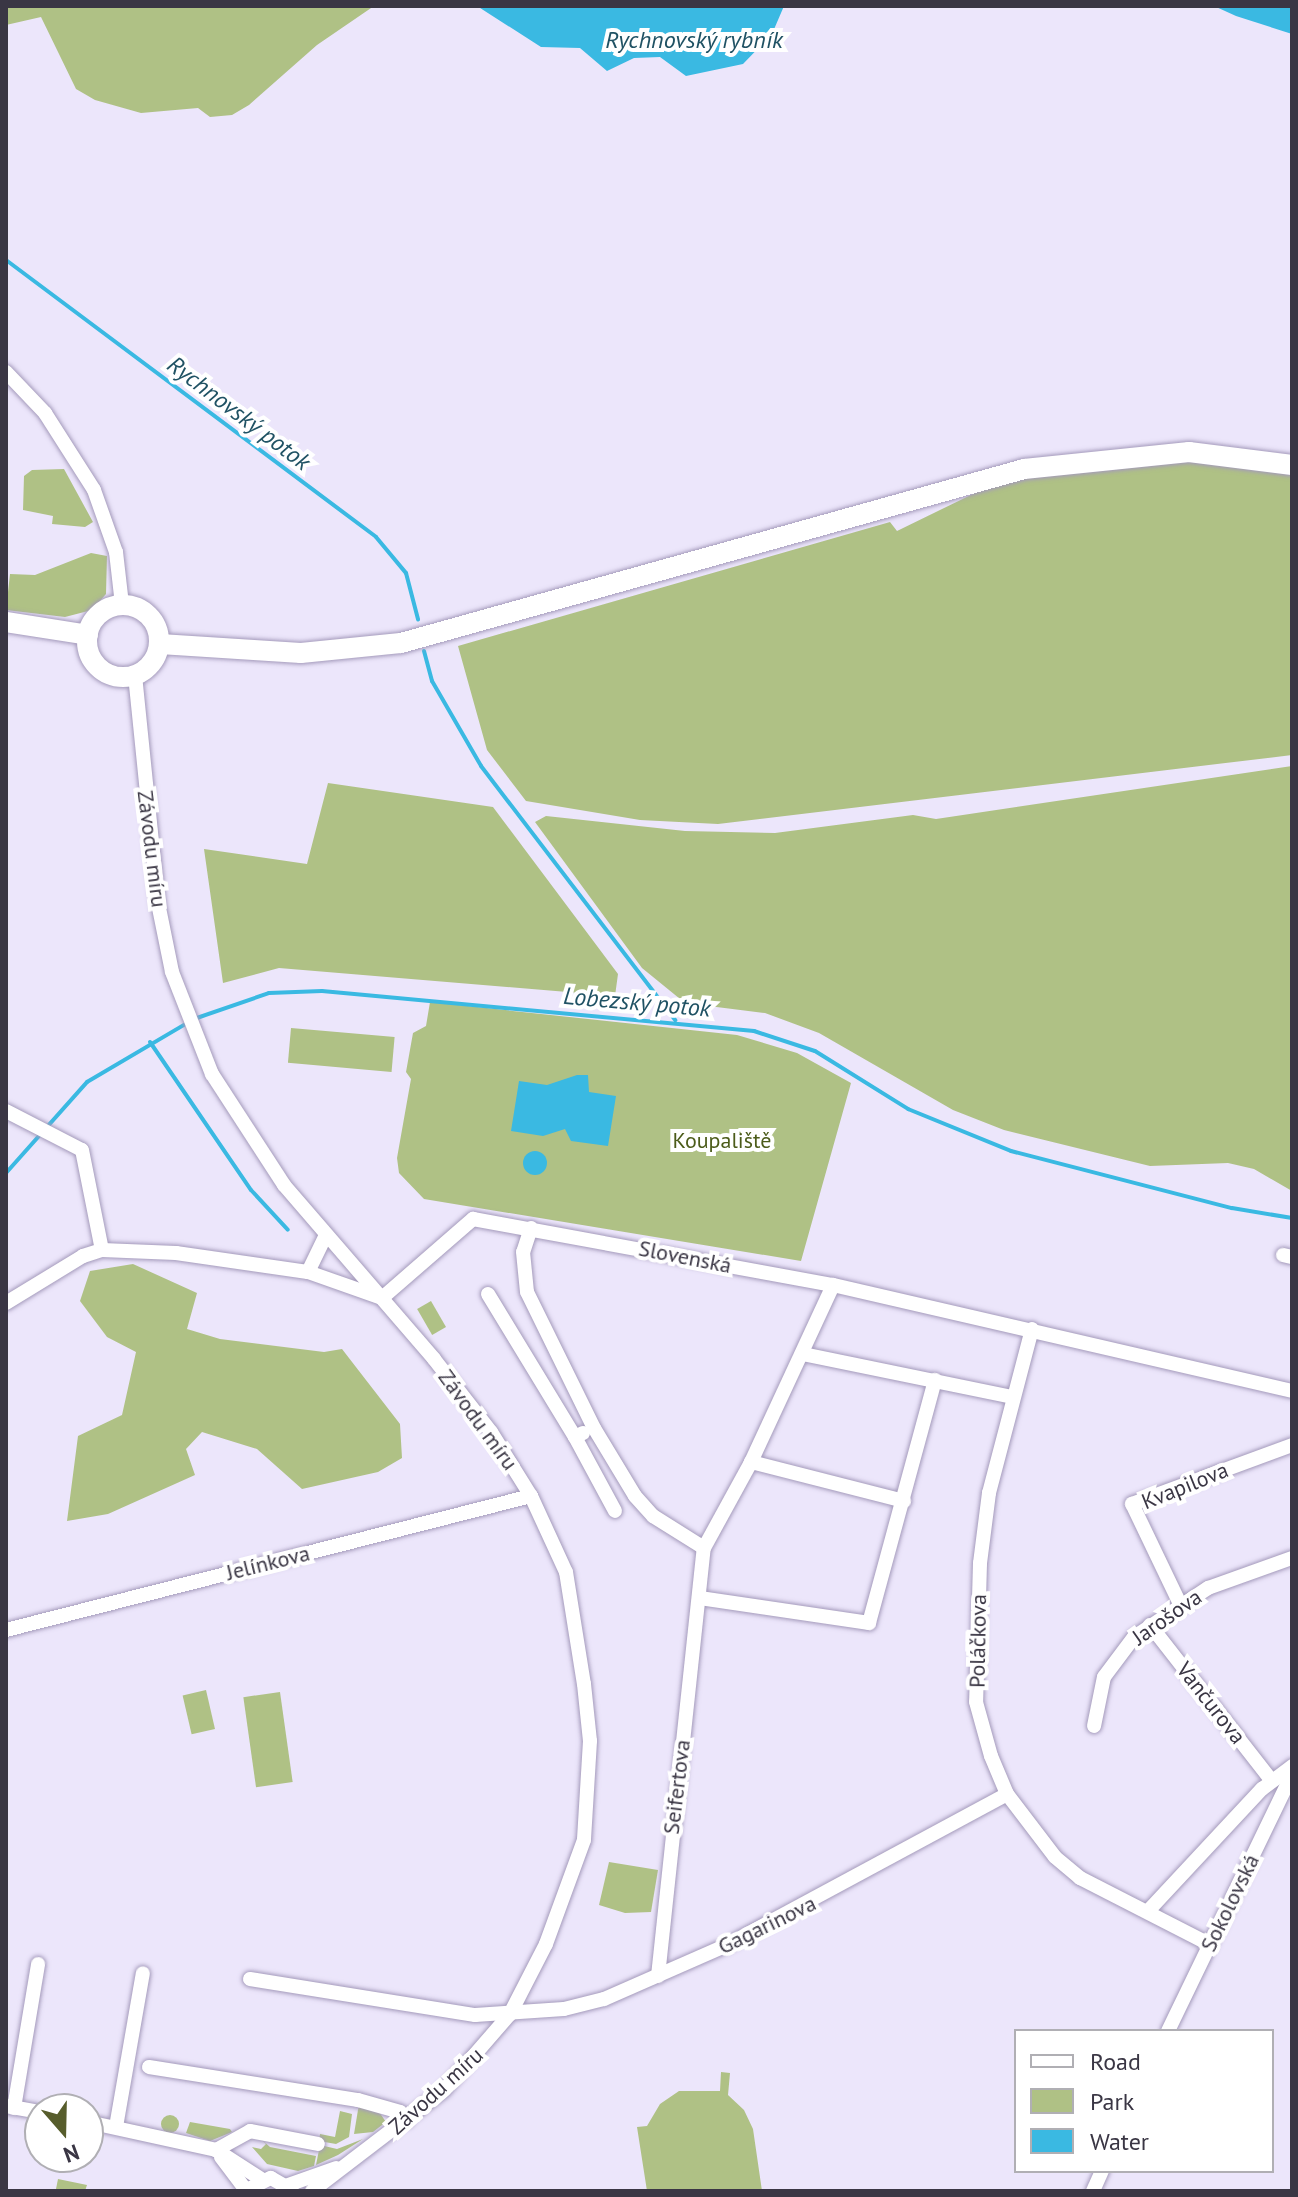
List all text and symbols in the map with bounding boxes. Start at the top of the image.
water label: Rychnovský rybník [605,26,783,54]
water label: Rychnovský potok [162,350,316,476]
street label: Závodu míru [132,789,172,909]
water label: Lobezský potok [562,981,712,1023]
park label: Koupaliště [673,1128,771,1154]
street label: Slovenská [636,1235,734,1279]
street label: Závodu míru [433,1365,523,1475]
street label: Kvapilova [1138,1457,1232,1515]
street label: Jelínkova [223,1540,313,1586]
street label: Jarošova [1127,1584,1207,1650]
street label: Poláčkova [964,1594,992,1688]
street label: Vančurova [1171,1657,1251,1749]
street label: Seifertova [658,1738,696,1836]
street label: Sokolovská [1195,1850,1265,1956]
street label: Gagarinova [714,1890,820,1960]
legend [1014,2029,1274,2173]
street label: Závodu míru [383,2042,489,2140]
text: Road [1090,2046,1141,2077]
text: Park [1090,2086,1134,2117]
north arrow [24,2093,104,2173]
text: Water [1090,2126,1149,2157]
text: N [60,2138,83,2169]

